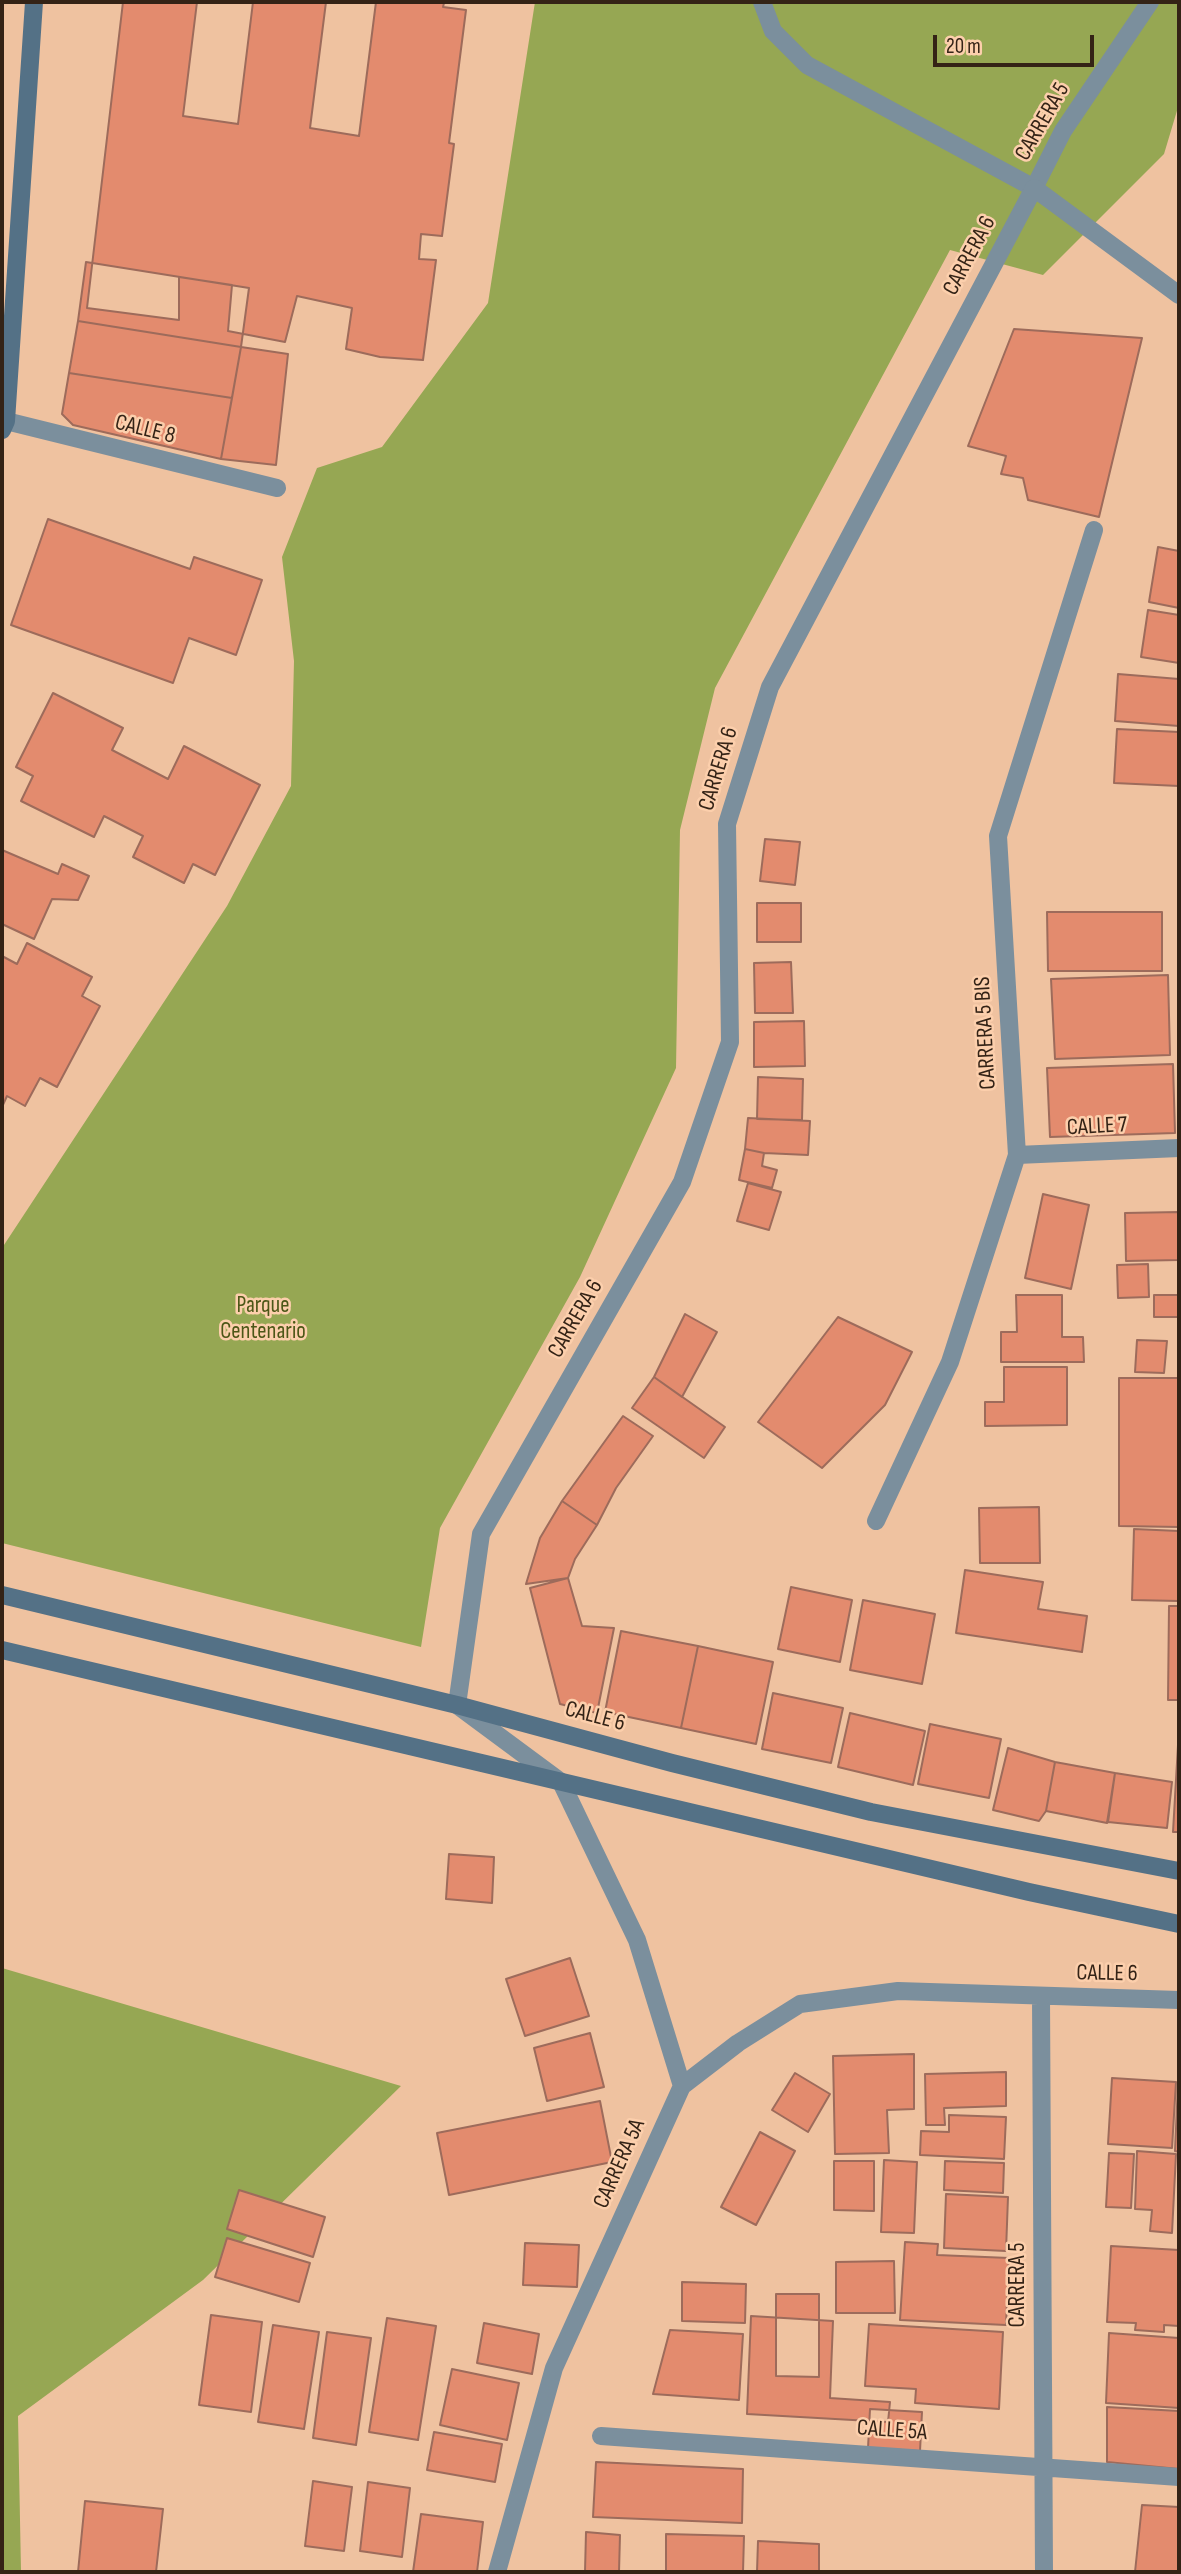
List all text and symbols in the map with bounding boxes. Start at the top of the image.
scale bar [936,21,1097,65]
text: 20 m [946,34,981,59]
street label: CARRERA 5 [1010,78,1076,166]
street label: CARRERA 6 [938,212,1002,300]
street label: CALLE 8 [112,409,178,451]
street label: CARRERA 6 [693,724,745,814]
street label: CARRERA 5 BIS [969,976,1003,1090]
street label: CALLE 7 [1066,1112,1128,1142]
street label: CARRERA 6 [543,1275,609,1363]
park label: Parque Centenario [220,1292,306,1346]
street label: CALLE 6 [562,1696,628,1738]
street label: CALLE 6 [1076,1960,1138,1988]
street label: CARRERA 5A [588,2115,652,2213]
street label: CARRERA 5 [1004,2243,1032,2327]
street label: CALLE 5A [856,2415,928,2447]

